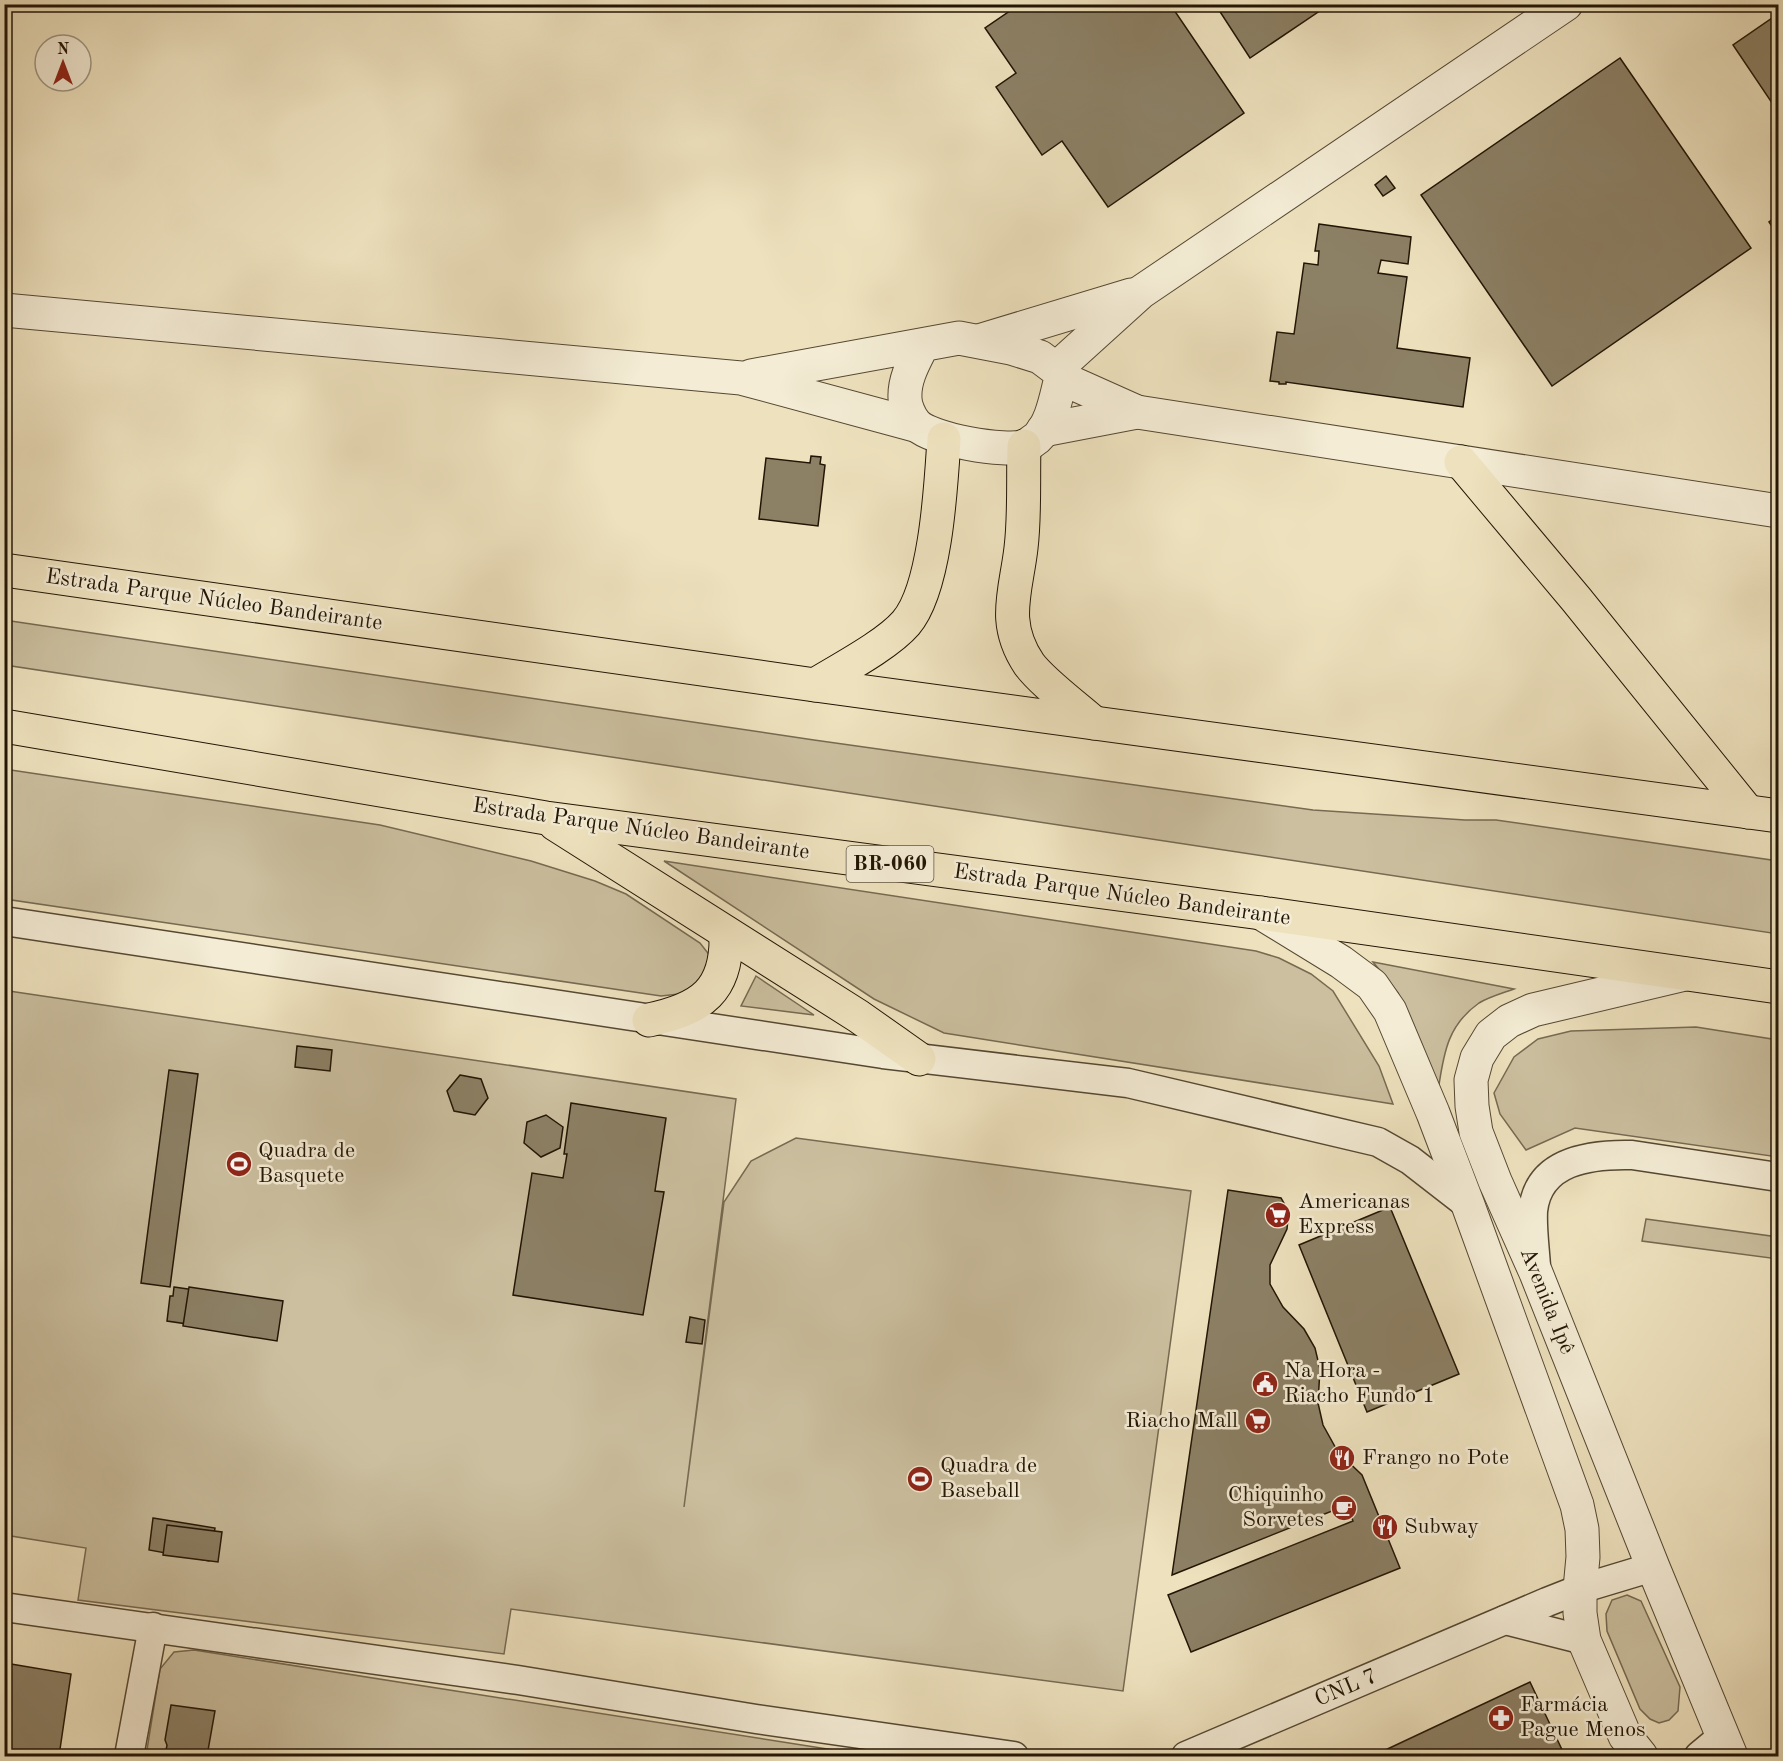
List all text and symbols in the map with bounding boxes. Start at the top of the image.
north arrow [33,33,93,93]
text: N [57,42,70,58]
street label: Estrada Parque Núcleo Bandeirante [44,565,384,635]
street label: Estrada Parque Núcleo Bandeirante [471,794,811,864]
road number: BR-060 [846,846,934,882]
street label: Estrada Parque Núcleo Bandeirante [952,860,1292,930]
place label: Quadra de Basquete [258,1140,355,1187]
sports icon: Quadra de Basquete [224,1149,254,1179]
place label: Americanas Express [1298,1191,1410,1238]
supermarket icon: Americanas Express [1263,1200,1293,1230]
street label: Avenida Ipê [1516,1245,1578,1357]
place label: Na Hora - Riacho Fundo 1 [1284,1360,1435,1407]
public building icon: Na Hora - Riacho Fundo 1 [1250,1369,1280,1399]
supermarket icon: Riacho Mall [1243,1406,1273,1436]
place label: Riacho Mall [1126,1410,1238,1432]
restaurant icon: Frango no Pote [1327,1443,1357,1473]
place label: Frango no Pote [1362,1447,1509,1469]
place label: Quadra de Baseball [940,1455,1037,1502]
sports icon: Quadra de Baseball [905,1464,935,1494]
place label: Chiquinho Sorvetes [1228,1484,1324,1531]
cafe icon: Chiquinho Sorvetes [1329,1493,1359,1523]
restaurant icon: Subway [1370,1512,1400,1542]
place label: Subway [1404,1516,1479,1538]
street label: CNL 7 [1312,1665,1380,1711]
place label: Farmácia Pague Menos [1520,1694,1646,1741]
pharmacy icon: Farmácia Pague Menos [1486,1703,1516,1733]

